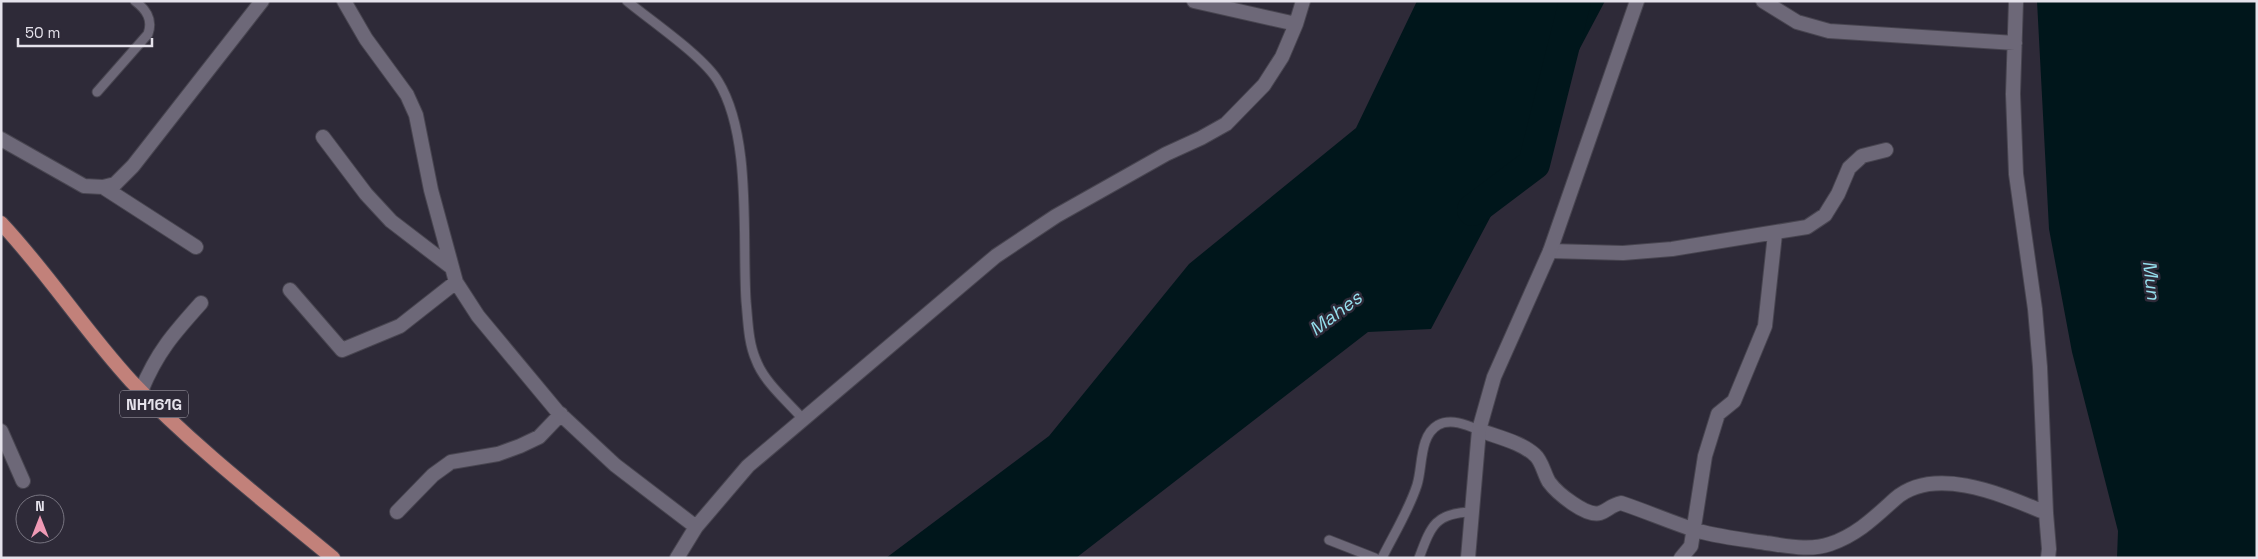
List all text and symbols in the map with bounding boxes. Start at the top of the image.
scale bar [18,15,151,47]
text: 50 m [25,23,60,42]
water label: Mun [2137,259,2166,302]
water label: Mahes [1304,285,1368,342]
road number: NH161G [120,390,188,418]
north arrow [15,494,65,544]
text: N [35,497,45,515]

